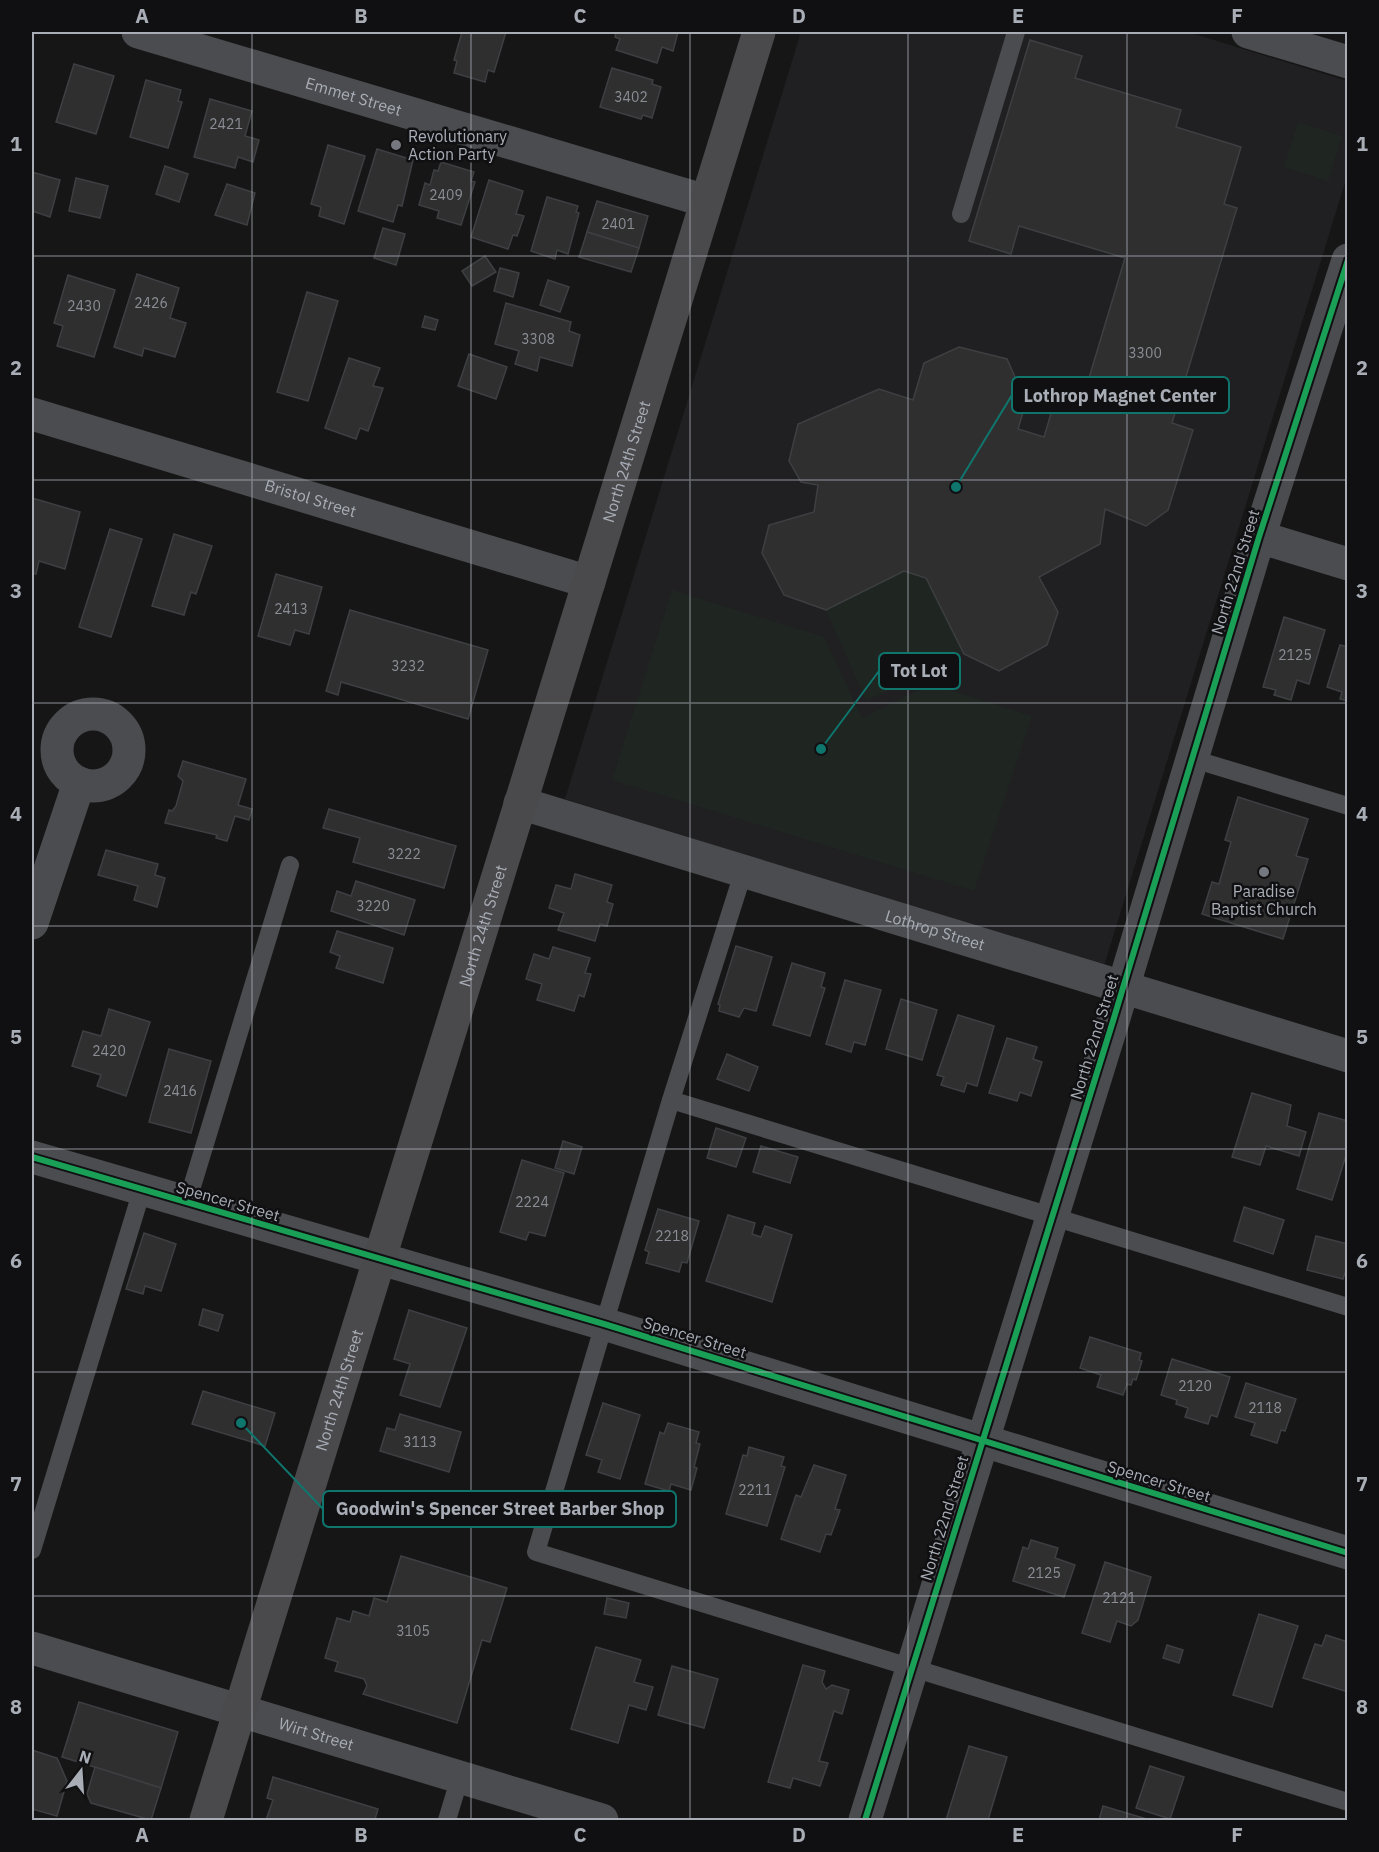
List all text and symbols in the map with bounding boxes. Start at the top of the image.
text: A [135,2,149,29]
text: B [354,2,368,29]
text: C [573,2,587,29]
text: D [792,2,806,29]
text: E [1012,2,1024,29]
text: F [1231,2,1243,29]
street label: Emmet Street [303,72,404,120]
house number: 3402 [614,88,648,106]
house number: 2421 [209,115,243,133]
place label: Revolutionary Action Party [408,126,507,164]
text: 1 [10,130,22,157]
text: 1 [1356,130,1368,157]
marker: Revolutionary Action Party [389,138,403,152]
house number: 2409 [429,186,463,204]
house number: 2401 [601,215,635,233]
house number: 2426 [134,294,168,312]
house number: 2430 [67,297,101,315]
house number: 3308 [521,330,555,348]
house number: 3300 [1128,344,1162,362]
text: 2 [10,354,22,381]
text: 2 [1356,354,1368,381]
callout: Lothrop Magnet Center [1012,377,1229,413]
text: Lothrop Magnet Center [1023,384,1217,407]
street label: North 24th Street [598,398,654,525]
street label: Bristol Street [262,475,359,521]
street label: North 22nd Street [1206,507,1264,637]
text: 3 [10,577,22,604]
text: 3 [1356,577,1368,604]
house number: 2413 [274,600,308,618]
house number: 2125 [1278,646,1312,664]
callout: Tot Lot [879,653,960,689]
house number: 3232 [391,657,425,675]
text: Tot Lot [891,659,948,682]
text: 4 [10,800,22,827]
text: 4 [1356,800,1368,827]
house number: 3222 [387,845,421,863]
street label: North 24th Street [454,862,511,989]
marker: Paradise Baptist Church [1257,865,1271,879]
place label: Paradise Baptist Church [1211,881,1317,919]
house number: 3220 [356,897,390,915]
street label: Lothrop Street [883,905,987,954]
street label: North 22nd Street [1065,972,1123,1102]
text: 5 [10,1023,22,1050]
text: 5 [1356,1023,1368,1050]
house number: 2420 [92,1042,126,1060]
house number: 2416 [163,1082,197,1100]
street label: Spencer Street [174,1177,282,1225]
house number: 2224 [515,1193,549,1211]
house number: 2218 [655,1227,689,1245]
text: 6 [10,1247,22,1274]
text: 6 [1356,1247,1368,1274]
street label: Spencer Street [641,1312,749,1362]
street label: North 24th Street [311,1327,367,1453]
house number: 2120 [1178,1377,1212,1395]
house number: 2118 [1248,1399,1282,1417]
house number: 3113 [403,1433,437,1451]
street label: North 22nd Street [915,1453,973,1583]
street label: Spencer Street [1105,1456,1213,1506]
text: 7 [10,1470,22,1497]
text: 7 [1356,1470,1368,1497]
house number: 2211 [738,1481,772,1499]
callout: Goodwin's Spencer Street Barber Shop [323,1491,676,1527]
text: Goodwin's Spencer Street Barber Shop [336,1497,664,1520]
house number: 2125 [1027,1564,1061,1582]
house number: 2121 [1102,1589,1136,1607]
house number: 3105 [396,1622,430,1640]
text: 8 [10,1693,22,1720]
text: 8 [1356,1693,1368,1720]
street label: Wirt Street [276,1713,356,1755]
north arrow [51,1741,111,1801]
text: N [77,1745,94,1768]
text: A [135,1821,149,1848]
text: B [354,1821,368,1848]
text: C [573,1821,587,1848]
text: D [792,1821,806,1848]
text: E [1012,1821,1024,1848]
text: F [1231,1821,1243,1848]

